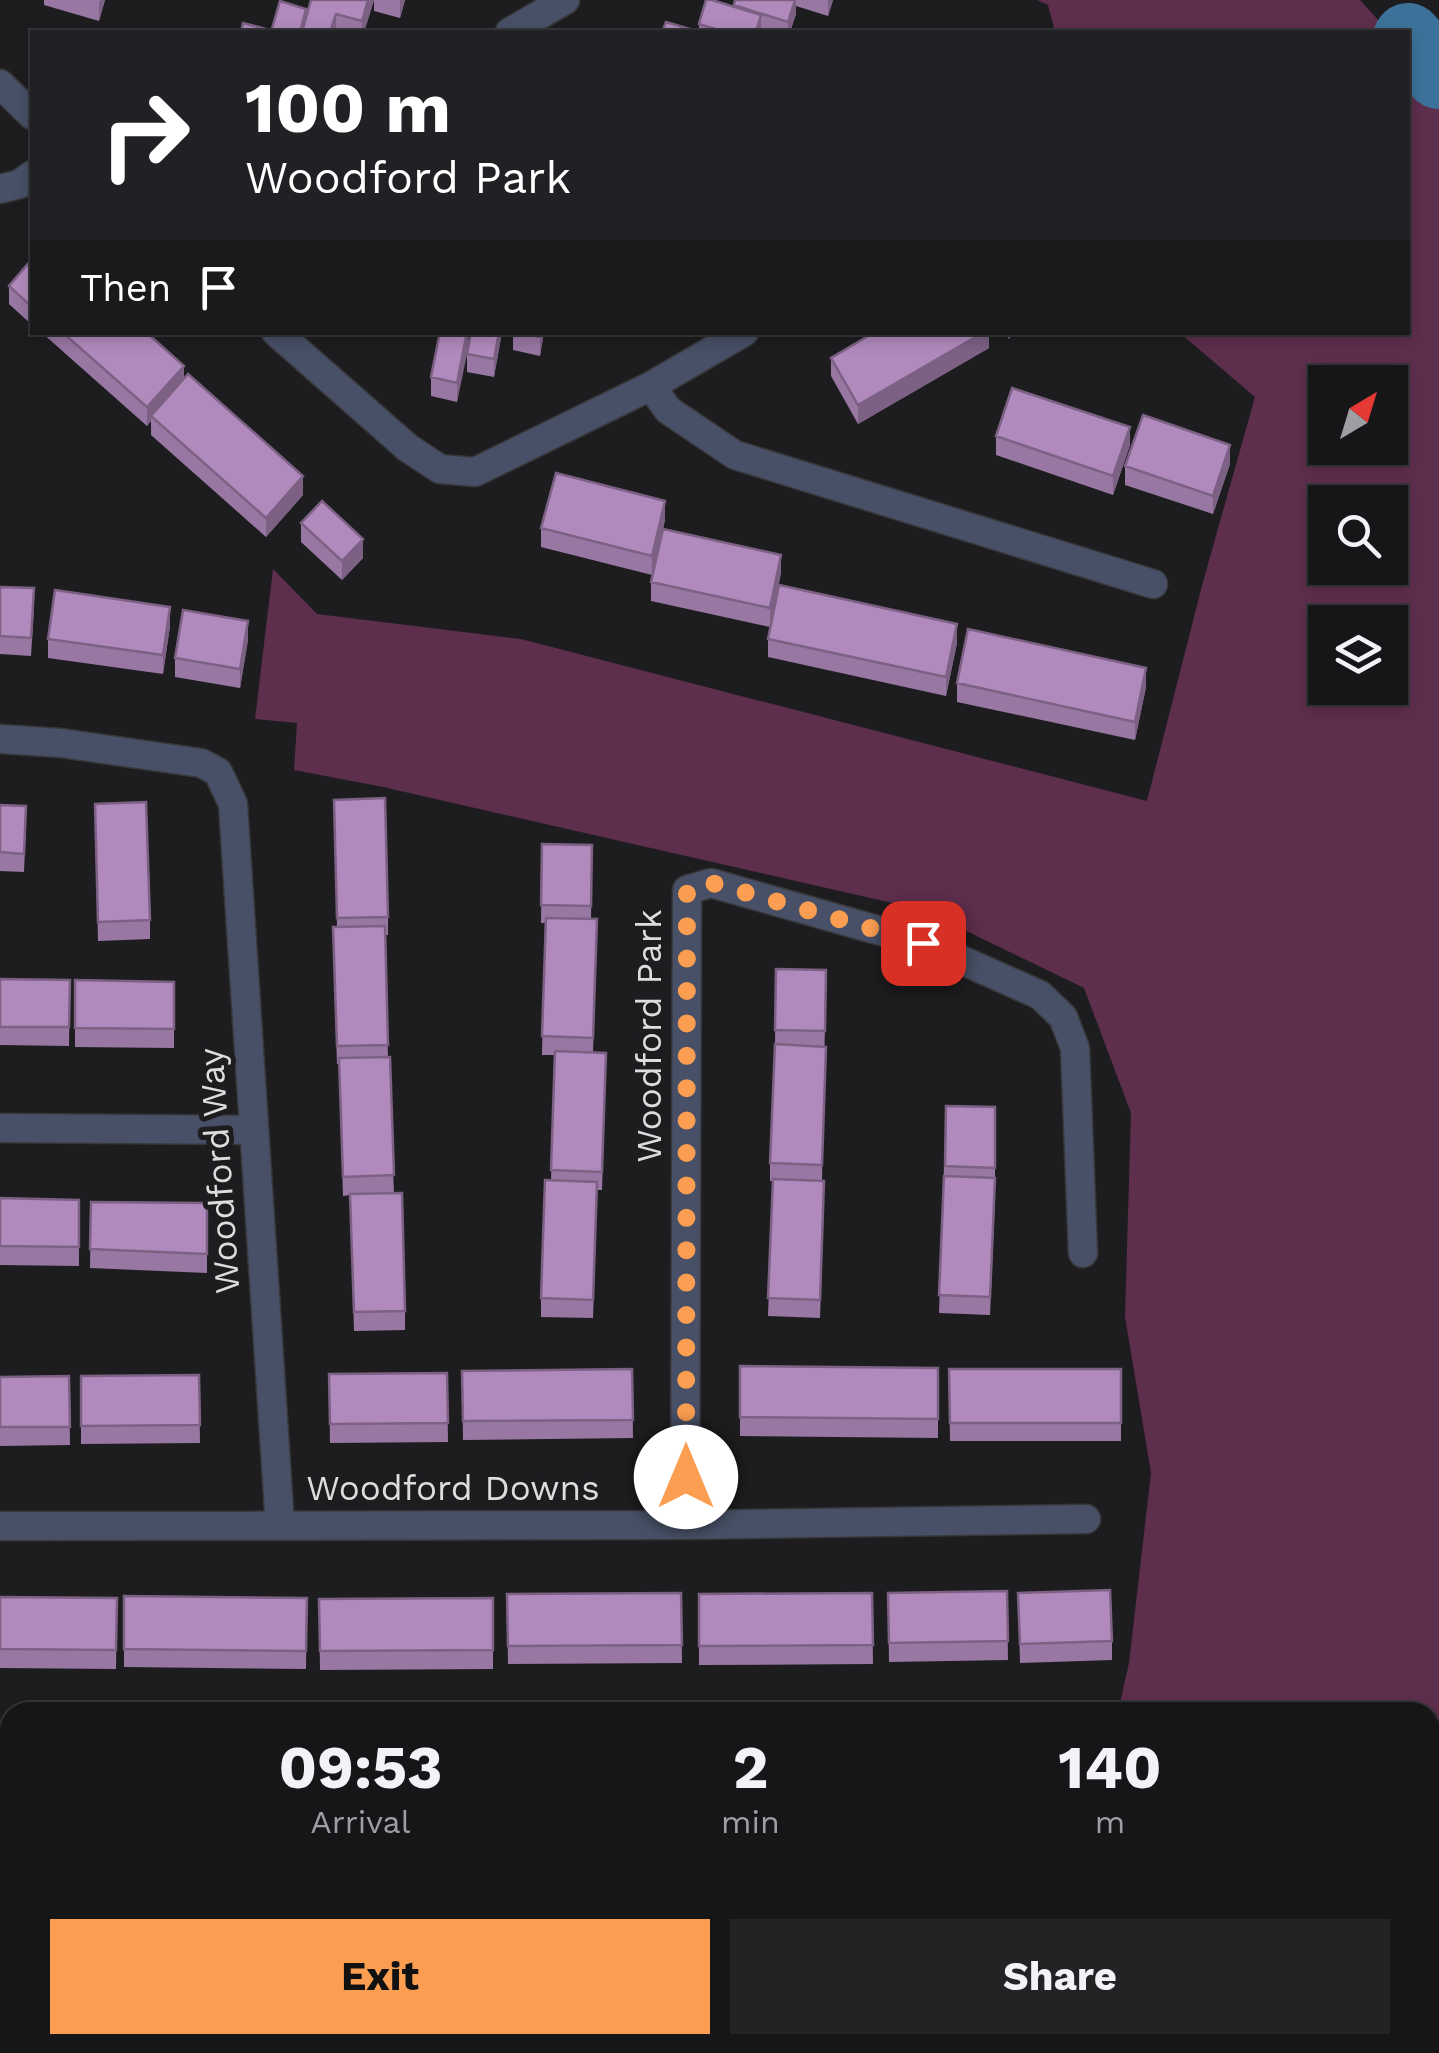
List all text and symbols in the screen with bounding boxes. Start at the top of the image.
text: 100 m [245,67,451,149]
icon: right [80,70,210,200]
text: Woodford Park [245,151,571,204]
icon: arrive [191,260,246,315]
text: Then [80,266,171,310]
north arrow [1308,365,1408,465]
map controls [1308,365,1408,705]
button: search [1308,485,1408,585]
button: layers [1308,605,1408,705]
pin [881,901,966,986]
street label: Woodford Park [628,909,670,1163]
icon: arrive [896,916,951,971]
street label: Woodford Way [189,1047,249,1295]
position arrow [634,1425,738,1529]
street label: Woodford Downs [306,1467,600,1509]
text: 09:53 [278,1732,443,1803]
text: 2 [733,1732,768,1803]
text: 140 [1058,1732,1162,1803]
text: Arrival [311,1803,410,1841]
text: min [721,1803,780,1841]
text: m [1095,1803,1125,1841]
button: Exit [50,1919,710,2034]
button: Share [730,1919,1390,2034]

